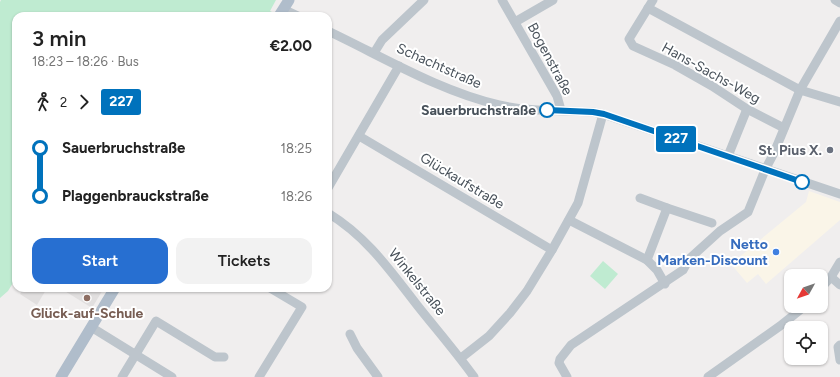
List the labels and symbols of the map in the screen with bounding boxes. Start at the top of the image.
street label: Bogenstraße [524,20,576,98]
street label: Hans-Sachs-Weg [659,39,763,107]
street label: Schachtstraße [394,40,484,92]
place label: Sauerbruchstraße [421,102,536,119]
marker: Sauerbruchstraße [539,102,555,118]
line badge: 227 [653,126,699,152]
place label: St. Pius X. [758,142,822,159]
marker: St. Pius X. [825,145,835,155]
street label: Glückaufstraße [417,149,507,213]
unlabelled marker [794,174,810,190]
place label: Netto Marken-Discount [657,236,768,269]
street label: Winkelstraße [385,245,449,319]
marker: Netto Marken-Discount [771,247,781,257]
north arrow [784,269,828,313]
marker: Glück-auf-Schule [82,293,92,303]
place label: Glück-auf-Schule [31,305,144,322]

